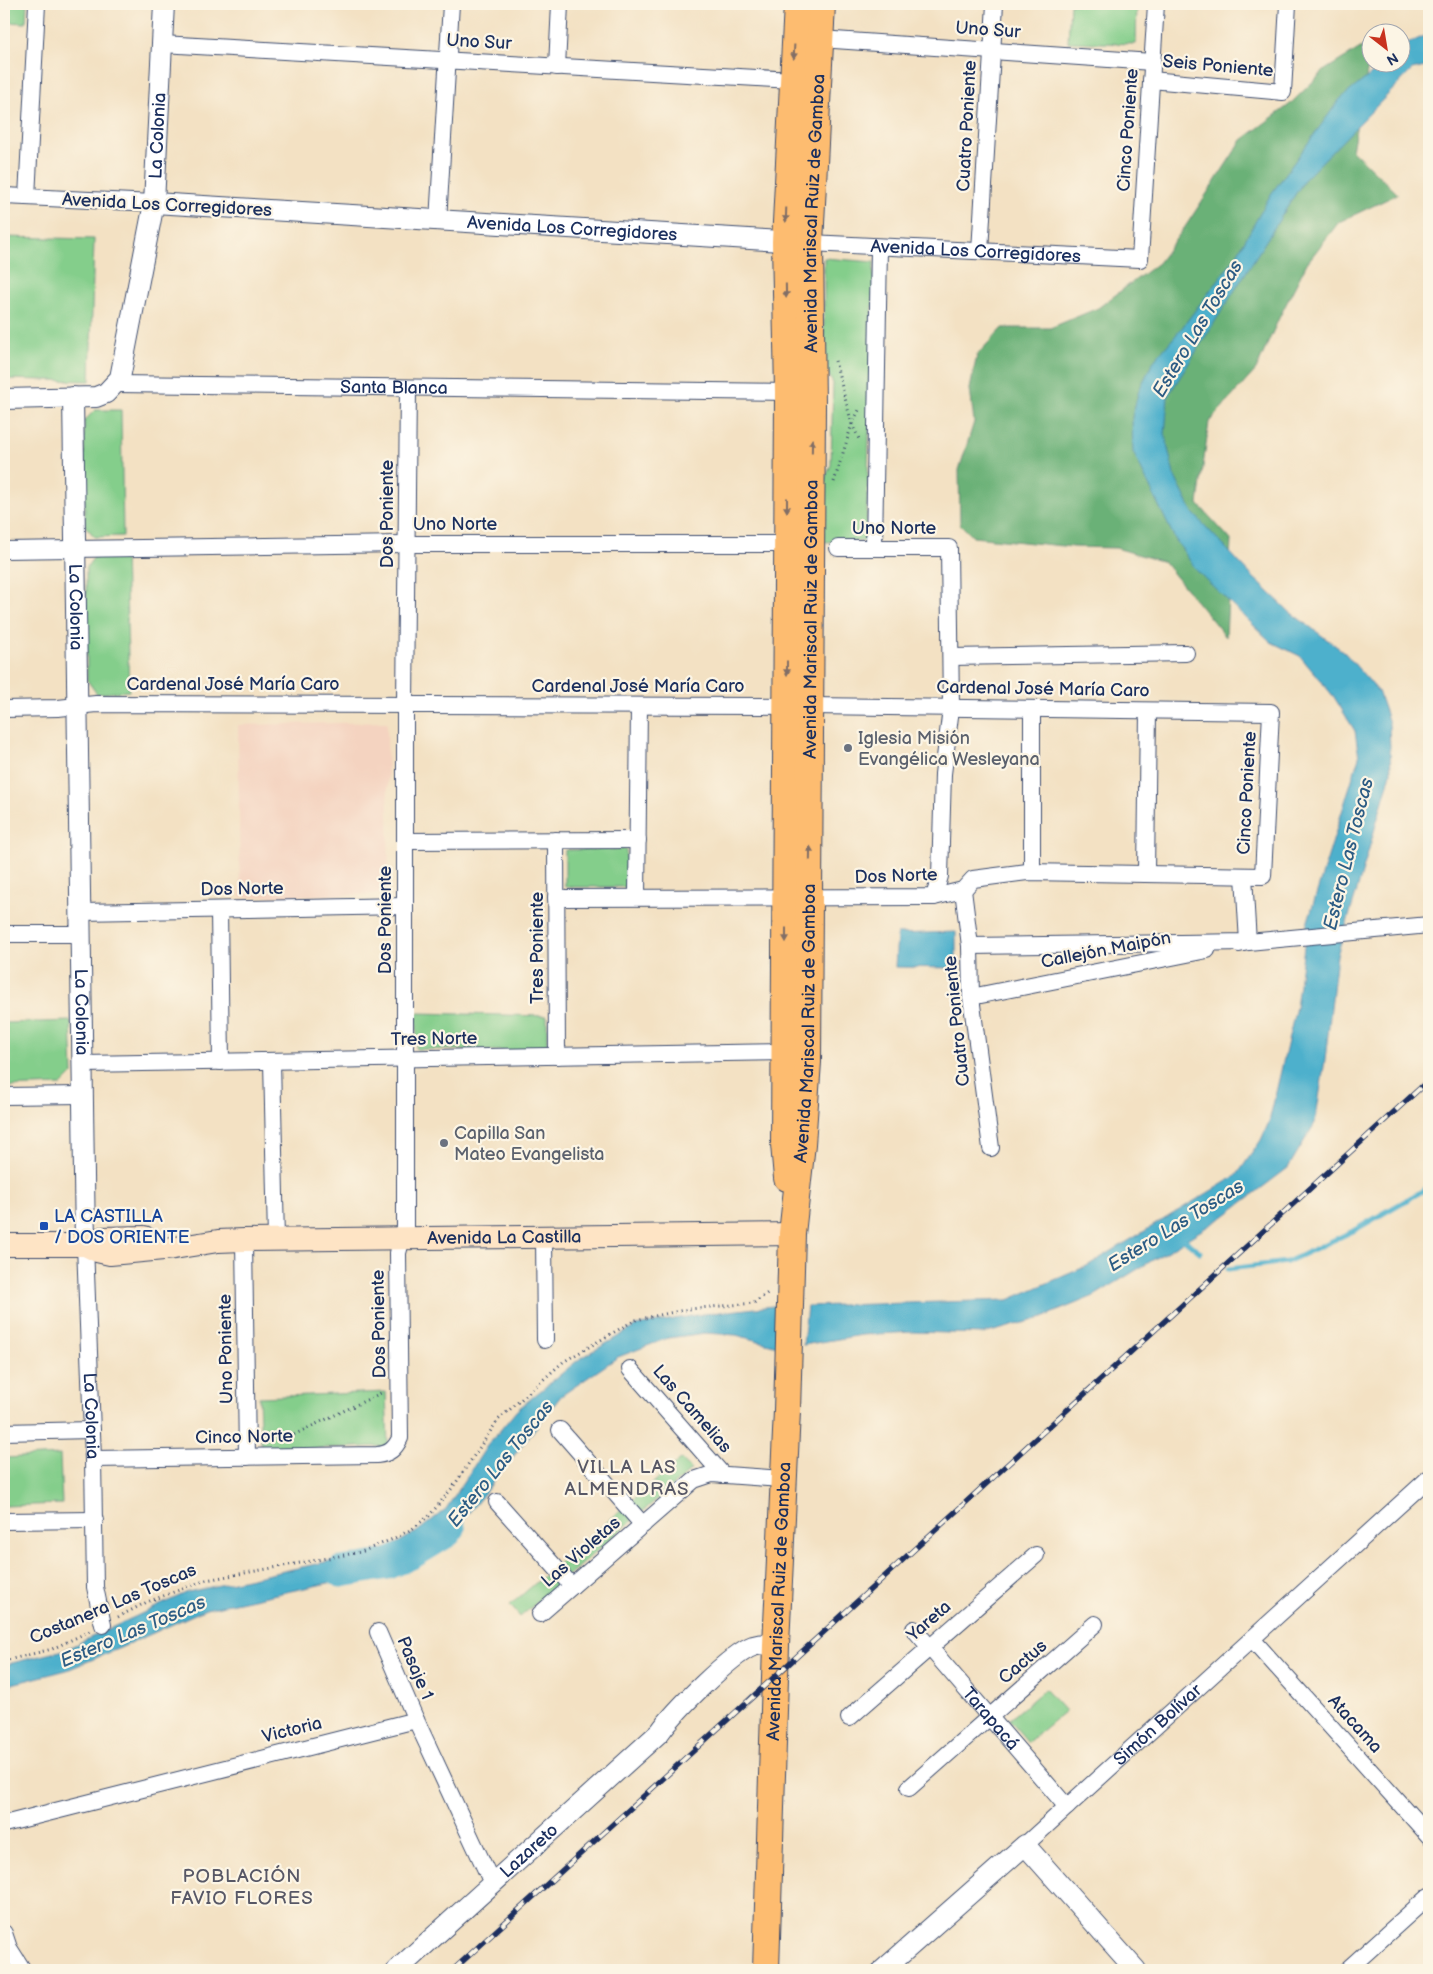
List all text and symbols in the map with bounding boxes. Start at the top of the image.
street label: Uno Sur [955,17,1022,43]
north arrow [1360,22,1410,72]
street label: Uno Sur [446,30,513,54]
one-way arrow [790,45,798,61]
text: N [1384,49,1401,69]
street label: Seis Poniente [1162,51,1275,81]
street label: Cuatro Poniente [953,59,981,192]
street label: Cinco Poniente [1113,67,1143,192]
street label: Avenida Mariscal Ruiz de Gamboa [799,73,829,353]
street label: La Colonia [145,92,170,179]
street label: Avenida Los Corregidores [61,189,273,221]
one-way arrow [782,207,790,223]
street label: Avenida Los Corregidores [466,211,678,245]
street label: Avenida Los Corregidores [870,235,1082,267]
water label: Estero Las Toscas [1148,256,1248,402]
one-way arrow [782,283,790,299]
street label: Santa Blanca [340,376,448,398]
one-way arrow [808,437,816,453]
street label: Dos Poniente [377,459,398,568]
street label: Avenida Mariscal Ruiz de Gamboa [799,480,822,759]
one-way arrow [783,498,791,514]
street label: Uno Norte [413,514,498,535]
street label: Uno Norte [852,518,937,539]
street label: La Colonia [65,564,87,650]
one-way arrow [783,660,791,676]
street label: Cardenal José María Caro [126,674,340,695]
street label: Cardenal José María Caro [531,676,745,697]
street label: Cardenal José María Caro [936,677,1150,701]
place label: Iglesia Misión Evangélica Wesleyana [858,728,1040,770]
street label: Cinco Poniente [1233,730,1261,855]
marker: Iglesia Misión Evangélica Wesleyana [842,742,854,754]
water label: Estero Las Toscas [1319,775,1379,932]
one-way arrow [806,845,814,861]
street label: Dos Norte [854,864,938,888]
street label: Dos Poniente [375,865,396,974]
street label: Dos Norte [200,878,284,900]
street label: Avenida Mariscal Ruiz de Gamboa [790,884,820,1164]
street label: Tres Poniente [527,892,548,1004]
street label: Callejón Maipón [1039,927,1173,973]
one-way arrow [782,928,790,944]
street label: Cuatro Poniente [940,954,974,1087]
street label: La Colonia [71,968,93,1055]
street label: Tres Norte [391,1028,478,1050]
place label: Capilla San Mateo Evangelista [454,1123,605,1165]
marker: Capilla San Mateo Evangelista [438,1137,450,1149]
water label: Estero Las Toscas [1104,1175,1249,1277]
place label: LA CASTILLA / DOS ORIENTE [54,1206,190,1248]
marker: LA CASTILLA / DOS ORIENTE [38,1220,50,1232]
street label: Avenida La Castilla [427,1226,582,1248]
street label: Dos Poniente [368,1269,390,1378]
street label: Uno Poniente [215,1293,237,1404]
street label: Las Camelias [648,1361,736,1457]
street label: La Colonia [79,1372,103,1460]
water label: Estero Las Toscas [443,1396,559,1532]
street label: Cinco Norte [195,1426,293,1448]
district label: VILLA LAS ALMENDRAS [564,1456,690,1501]
street label: Avenida Mariscal Ruiz de Gamboa [763,1461,795,1741]
street label: Las Violetas [537,1512,625,1592]
street label: Costanera Las Toscas [26,1559,200,1649]
water label: Estero Las Toscas [57,1591,210,1673]
street label: Yareta [902,1596,955,1646]
street label: Pasaje 1 [392,1633,438,1703]
street label: Cactus [995,1635,1051,1689]
street label: Simón Bolívar [1109,1679,1206,1770]
street label: Tarapacá [958,1683,1024,1754]
street label: Atacama [1323,1691,1387,1757]
street label: Victoria [260,1712,324,1748]
street label: Lazareto [496,1819,562,1882]
district label: POBLACIÓN FAVIO FLORES [170,1864,314,1910]

